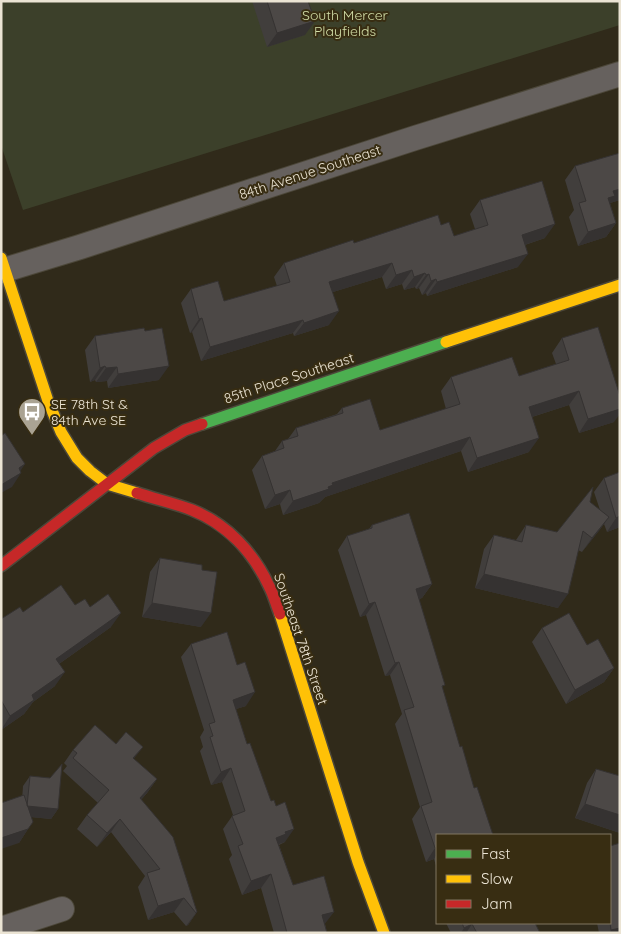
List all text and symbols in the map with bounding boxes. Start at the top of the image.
park label: South Mercer Playfields [302,6,389,40]
street label: 84th Avenue Southeast [237,141,383,203]
street label: 85th Place Southeast [222,348,356,407]
place label: SE 78th St & 84th Ave SE [51,395,128,429]
bus stop icon: SE 78th St & 84th Ave SE [17,397,47,436]
street label: Southeast 78th Street [270,571,332,707]
legend [436,834,611,924]
text: Fast [481,844,510,863]
text: Slow [481,869,513,888]
text: Jam [481,894,512,913]

